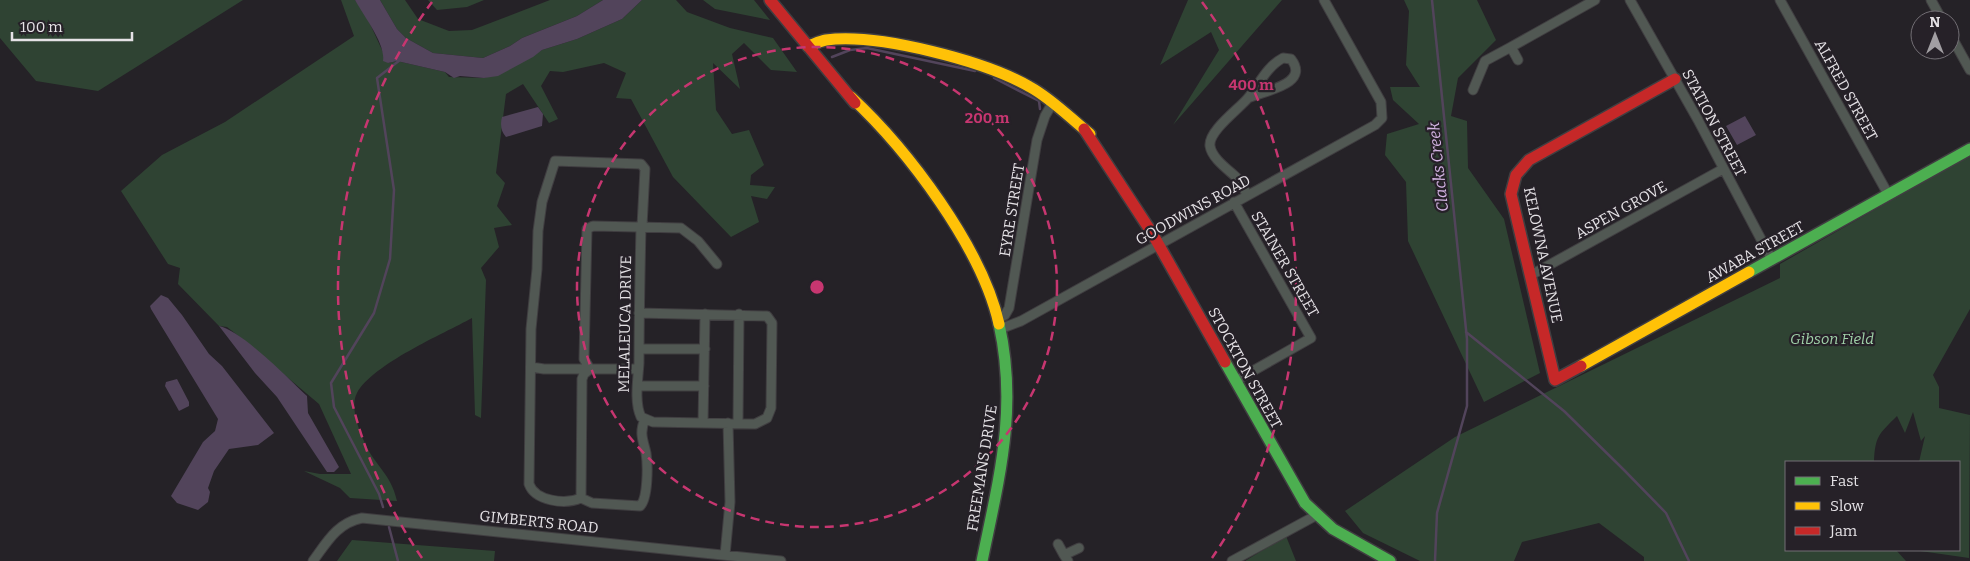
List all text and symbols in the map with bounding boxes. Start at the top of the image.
scale bar [12,10,132,42]
north arrow [1910,10,1960,60]
text: N [1930,14,1941,31]
text: 100 m [20,18,63,36]
street label: ALFRED STREET [1811,36,1881,144]
street label: STATION STREET [1678,66,1750,180]
text: 400 m [1228,76,1274,94]
text: 200 m [965,109,1010,127]
water label: Clacks Creek [1424,121,1452,213]
street label: EYRE STREET [996,162,1028,258]
street label: GOODWINS ROAD [1132,171,1254,249]
street label: ASPEN GROVE [1572,177,1670,243]
street label: KELOWNA AVENUE [1520,185,1566,325]
street label: STAINER STREET [1247,208,1323,320]
street label: AWABA STREET [1703,217,1808,286]
street label: MELALEUCA DRIVE [615,255,635,393]
centre of rings [808,278,826,296]
street label: STOCKTON STREET [1204,304,1286,432]
park label: Gibson Field [1790,330,1874,348]
street label: FREEMANS DRIVE [963,403,1001,533]
legend [1785,461,1960,551]
text: Fast [1830,472,1859,490]
text: Slow [1830,497,1865,515]
street label: GIMBERTS ROAD [479,507,599,537]
text: Jam [1829,522,1858,540]

